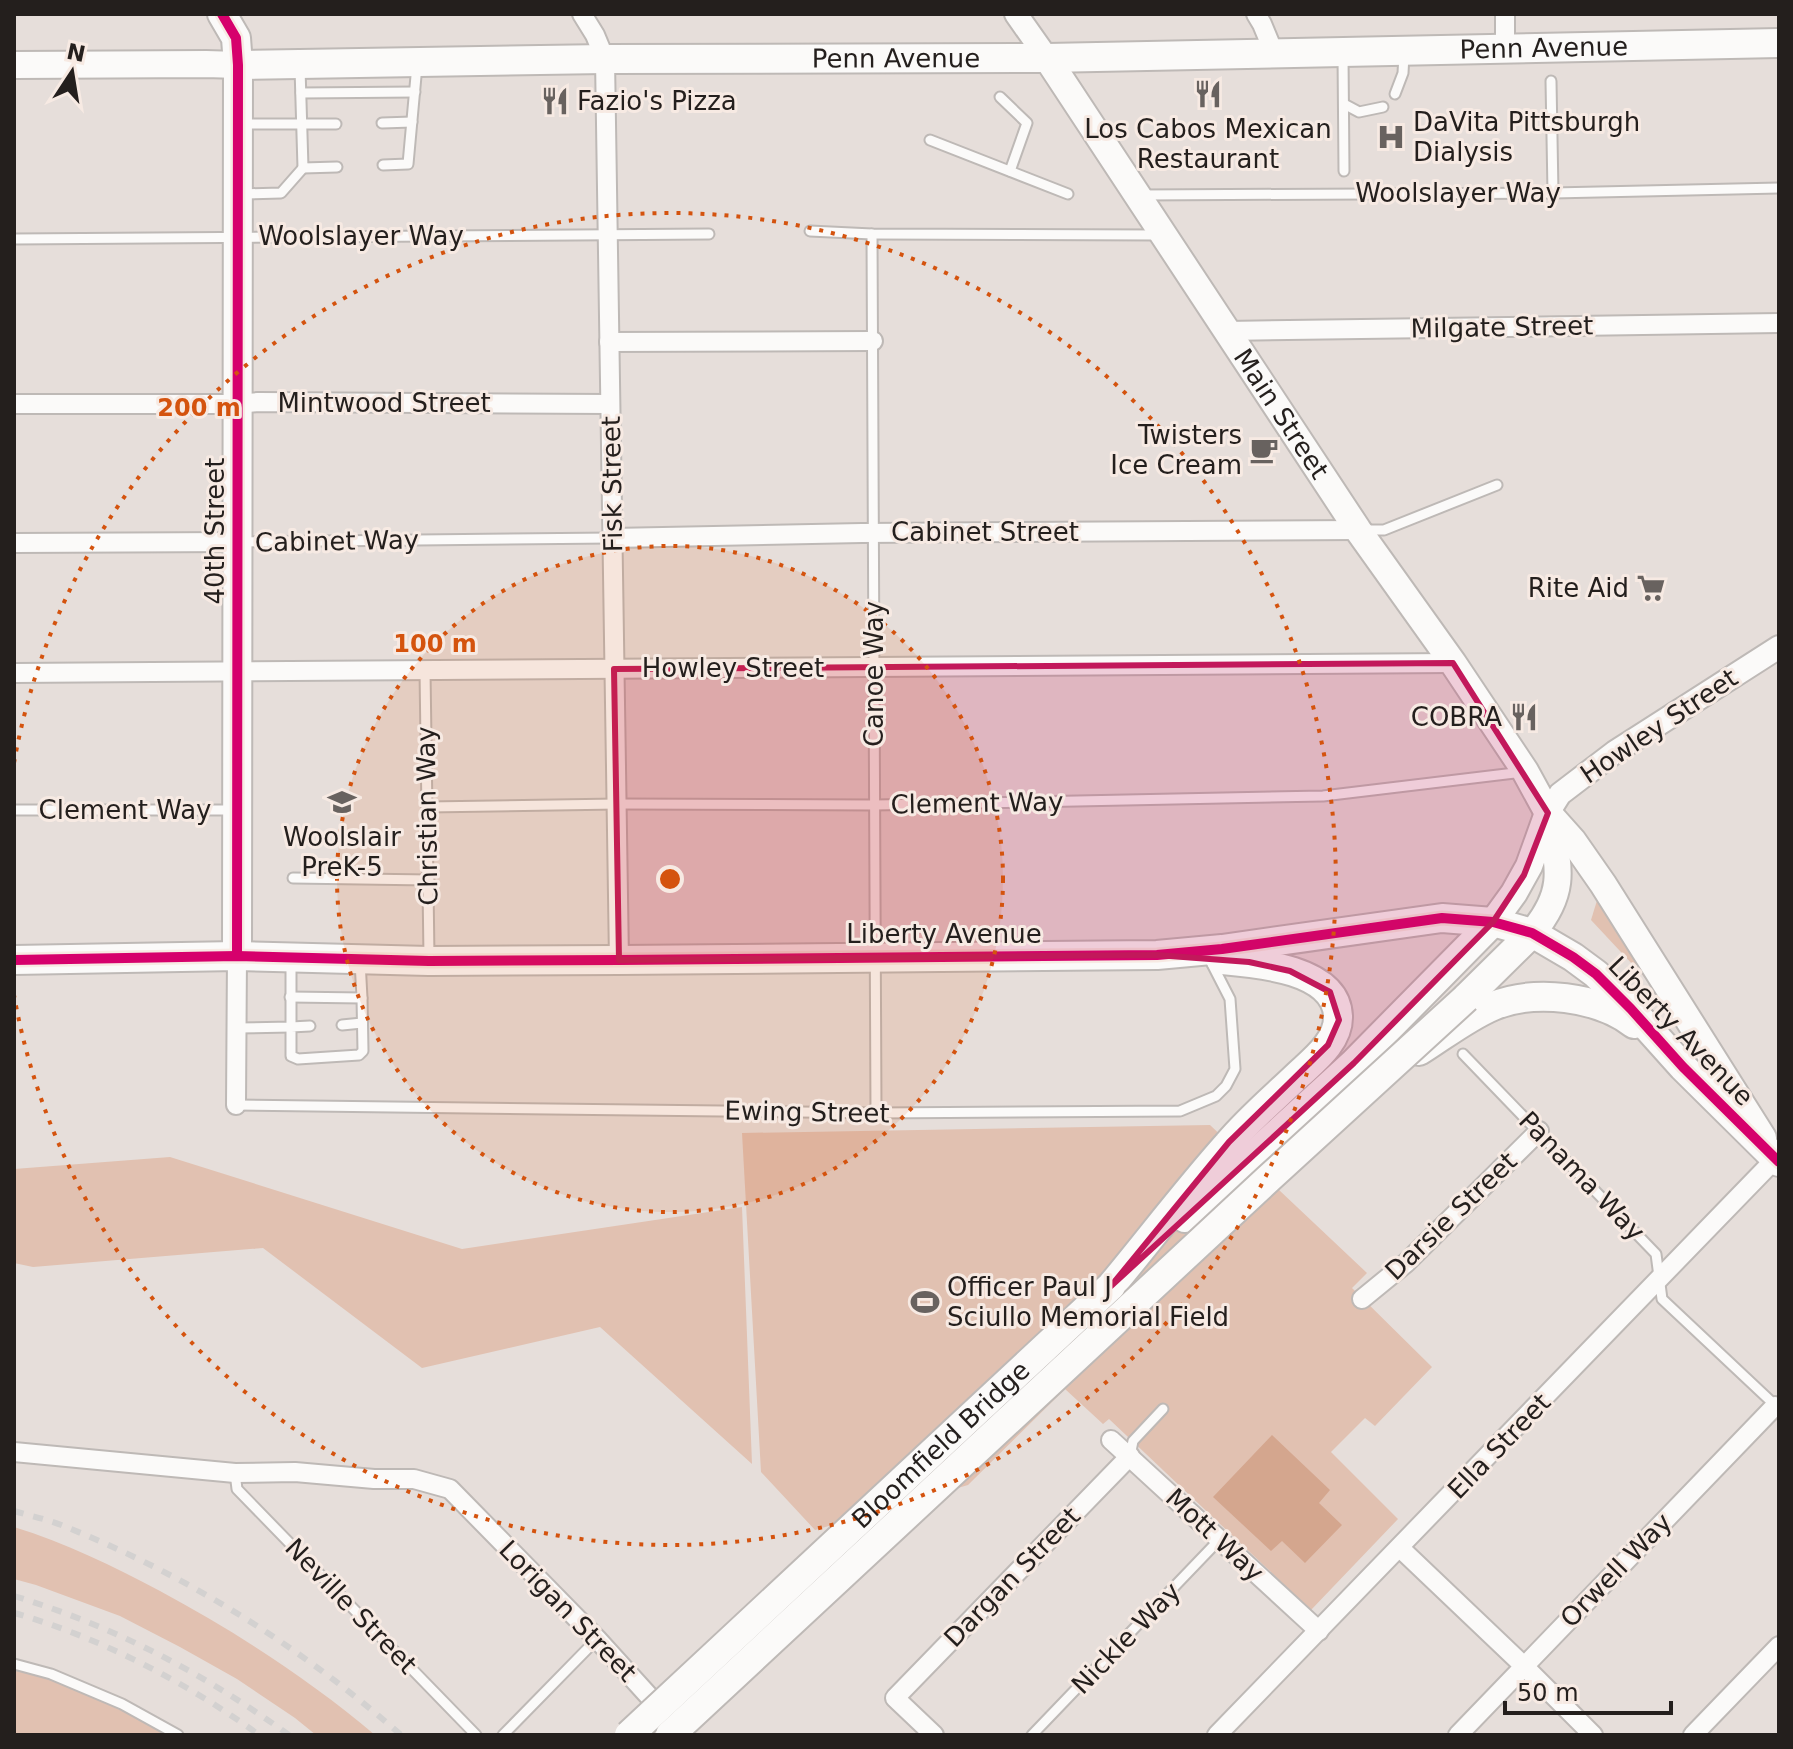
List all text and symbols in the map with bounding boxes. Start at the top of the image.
street label: Penn Avenue [1459,31,1628,65]
north arrow [32,32,112,112]
text: N [64,39,88,67]
street label: Penn Avenue [812,43,980,74]
restaurant icon: Los Cabos Mexican Restaurant [1193,79,1223,109]
restaurant icon: Fazio's Pizza [540,86,570,116]
place label: Fazio's Pizza [577,86,737,116]
place label: DaVita Pittsburgh Dialysis [1413,107,1640,167]
place label: Los Cabos Mexican Restaurant [1084,114,1332,174]
hospital icon: DaVita Pittsburgh Dialysis [1376,122,1406,152]
street label: Woolslayer Way [1355,178,1561,208]
street label: Woolslayer Way [258,221,464,251]
street label: Milgate Street [1410,310,1594,344]
street label: Main Street [1228,343,1335,484]
street label: Mintwood Street [277,388,491,418]
text: 200 m [157,394,241,422]
street label: Fisk Street [596,416,628,552]
place label: Twisters Ice Cream [1110,420,1242,480]
cafe icon: Twisters Ice Cream [1249,435,1279,465]
street label: 40th Street [200,457,230,605]
street label: Cabinet Street [891,517,1079,547]
street label: Cabinet Way [255,525,419,557]
place label: Rite Aid [1528,573,1629,603]
supermarket icon: Rite Aid [1636,573,1666,603]
street label: Canoe Way [859,601,889,747]
text: 100 m [393,630,477,658]
street label: Howley Street [642,653,824,683]
street label: Howley Street [1575,663,1743,789]
place label: COBRA [1411,702,1502,732]
restaurant icon: COBRA [1509,702,1539,732]
street label: Christian Way [410,726,444,906]
street label: Clement Way [890,786,1064,820]
school or university icon: Woolslair PreK-5 [327,787,357,817]
street label: Clement Way [39,795,212,825]
place label: Woolslair PreK-5 [283,822,401,882]
centre of rings [656,865,684,893]
street label: Liberty Avenue [846,919,1042,949]
street label: Liberty Avenue [1602,950,1760,1112]
street label: Ewing Street [724,1096,890,1128]
street label: Panama Way [1513,1105,1651,1247]
street label: Darsie Street [1379,1146,1523,1286]
place label: Officer Paul J Sciullo Memorial Field [947,1272,1229,1332]
sports icon: Officer Paul J Sciullo Memorial Field [910,1287,940,1317]
street label: Bloomfield Bridge [846,1355,1036,1534]
street label: Ella Street [1442,1387,1556,1505]
street label: Mott Way [1160,1482,1270,1588]
street label: Dargan Street [938,1501,1086,1653]
street label: Orwell Way [1554,1507,1678,1633]
street label: Neville Street [279,1532,423,1680]
street label: Lorigan Street [493,1534,643,1688]
street label: Nickle Way [1066,1576,1186,1700]
scale bar [1505,1665,1671,1715]
text: 50 m [1517,1679,1579,1707]

